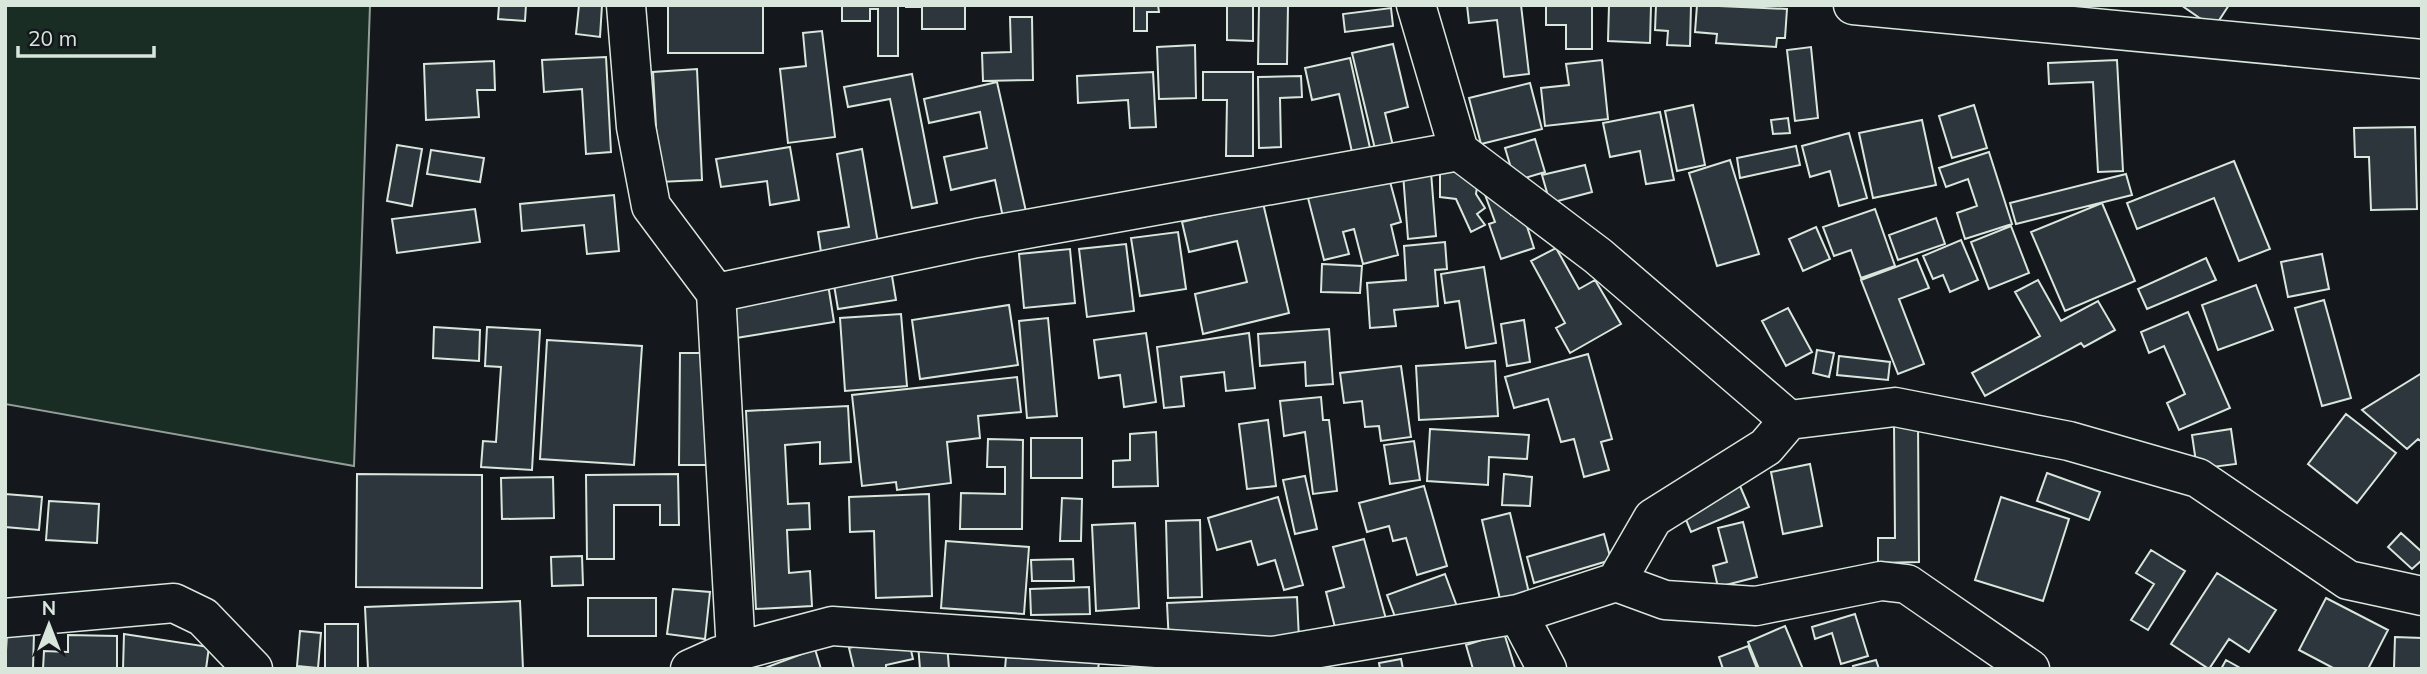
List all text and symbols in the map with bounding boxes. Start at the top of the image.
scale bar [18,14,154,58]
text: 20 m [28,25,77,51]
north arrow [14,590,84,660]
text: N [42,596,56,620]

